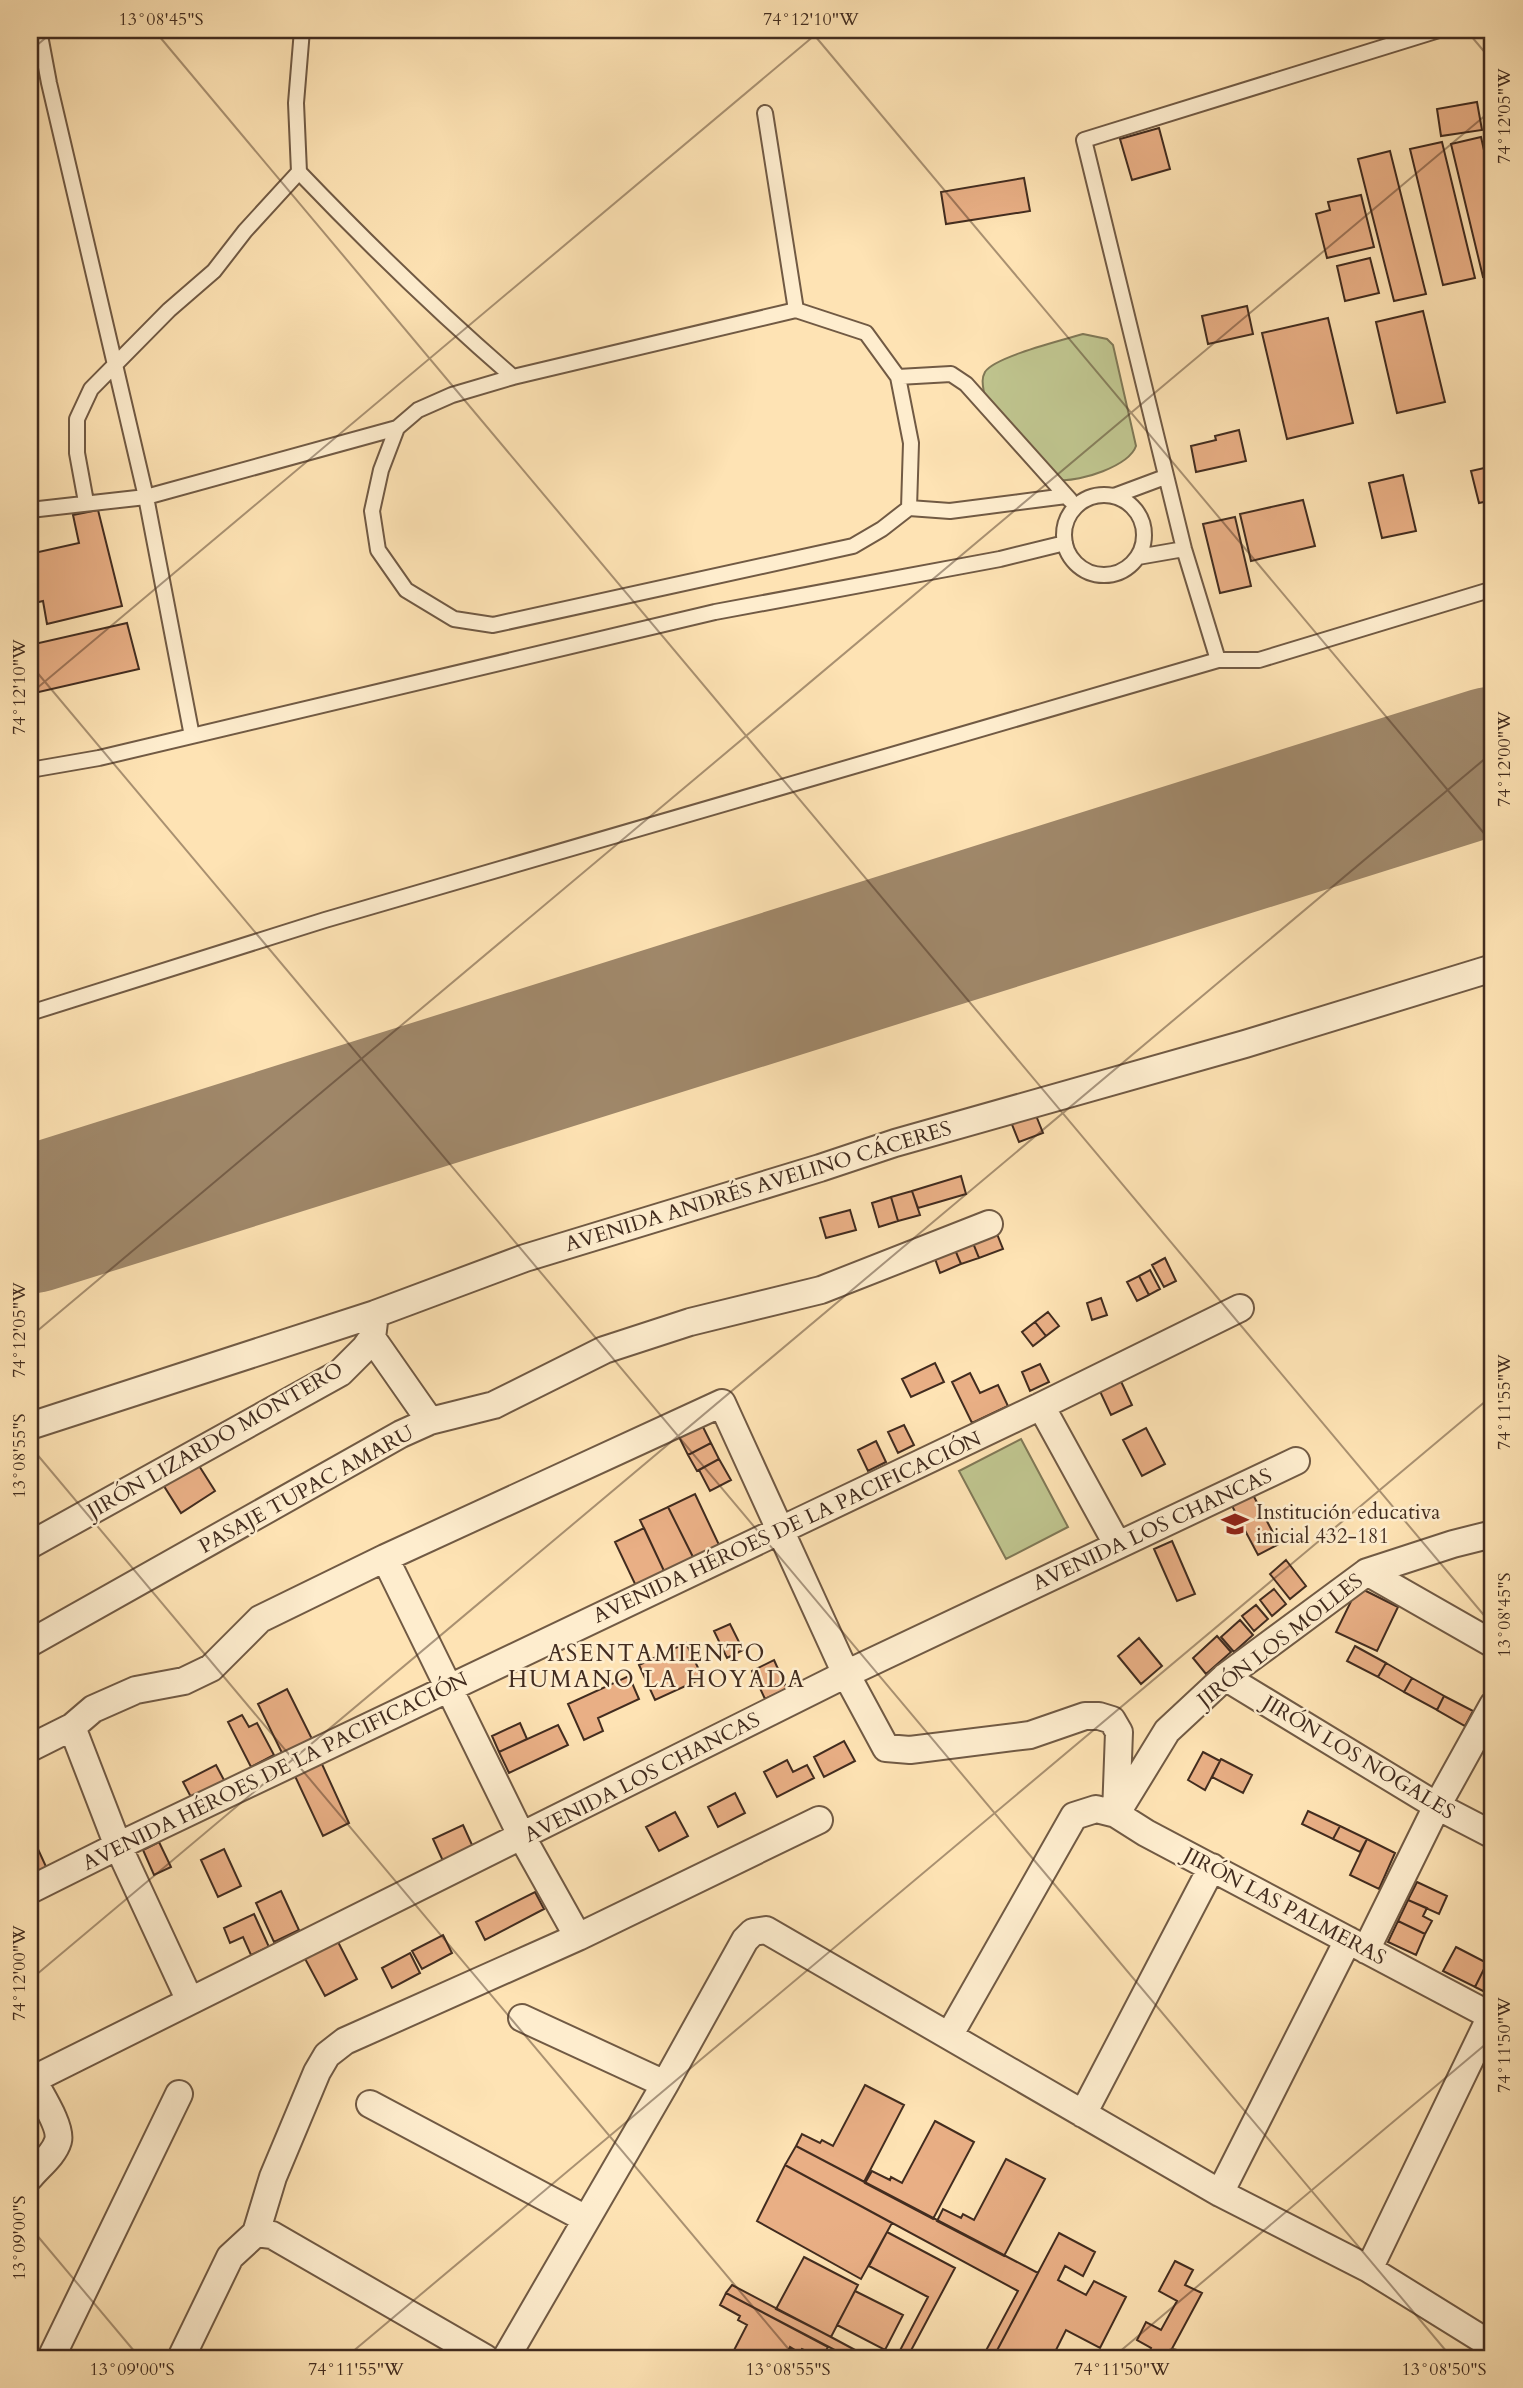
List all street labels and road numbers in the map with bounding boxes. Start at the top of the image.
street label: AVENIDA ANDRÉS AVELINO CÁCERES [561,1114,955,1259]
street label: JIRÓN LIZARDO MONTERO [79,1354,348,1527]
street label: PASAJE TUPAC AMARU [194,1418,419,1561]
street label: AVENIDA HÉROES DE LA PACIFICACIÓN [588,1423,986,1631]
street label: AVENIDA LOS CHANCAS [1028,1461,1277,1598]
street label: JIRÓN LOS MOLLES [1189,1566,1369,1716]
street label: AVENIDA HÉROES DE LA PACIFICACIÓN [77,1664,473,1878]
street label: JIRÓN LOS NOGALES [1255,1686,1461,1826]
street label: AVENIDA LOS CHANCAS [519,1705,765,1850]
street label: JIRÓN LAS PALMERAS [1176,1838,1392,1972]

